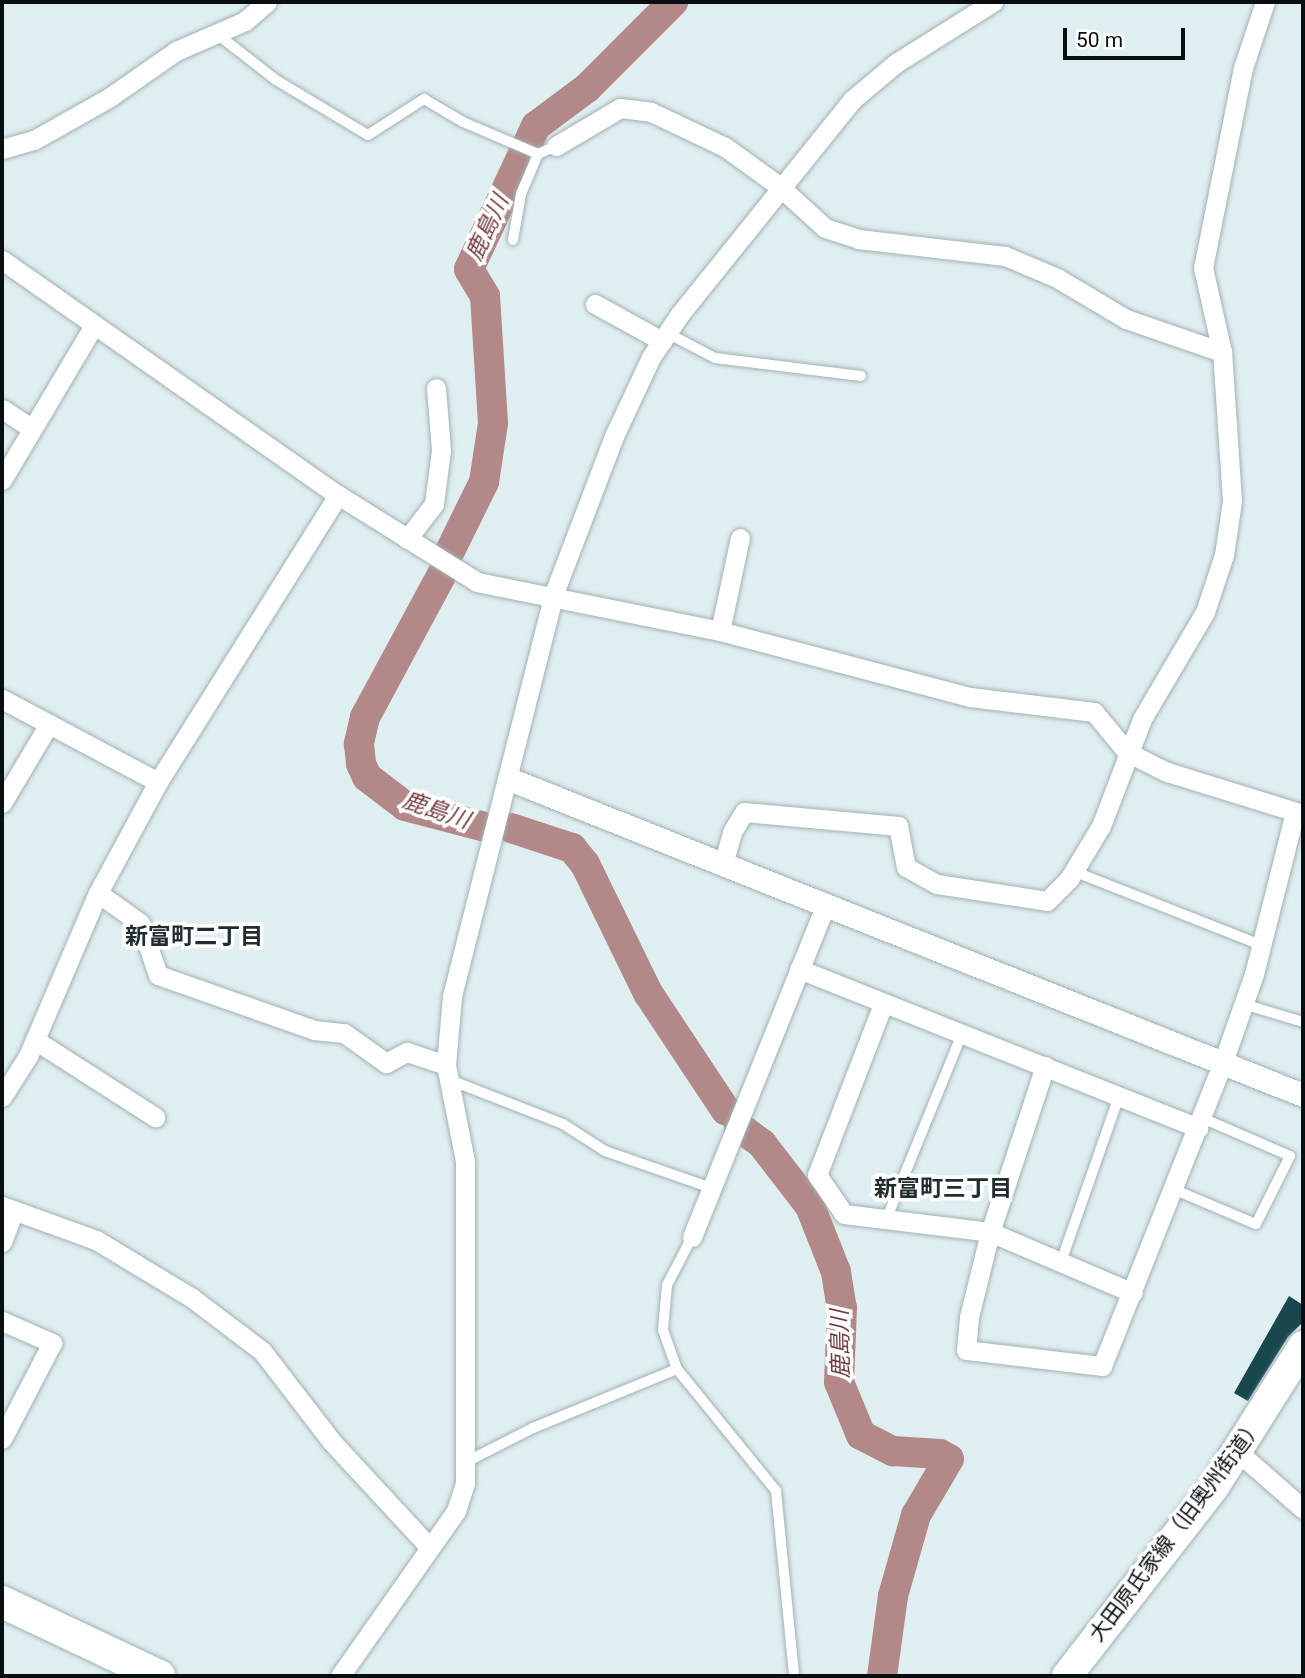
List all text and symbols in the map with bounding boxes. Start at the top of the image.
scale bar [1067,14,1190,58]
text: 50 m [1076,28,1123,52]
water label: 鹿島川 [461,191,515,265]
water label: 鹿島川 [399,787,473,835]
district label: 新富町二丁目 [125,923,263,951]
district label: 新富町三丁目 [874,1175,1012,1203]
water label: 鹿島川 [827,1309,855,1379]
street label: 大田原氏家線（旧奥州街道） [1084,1413,1268,1647]

